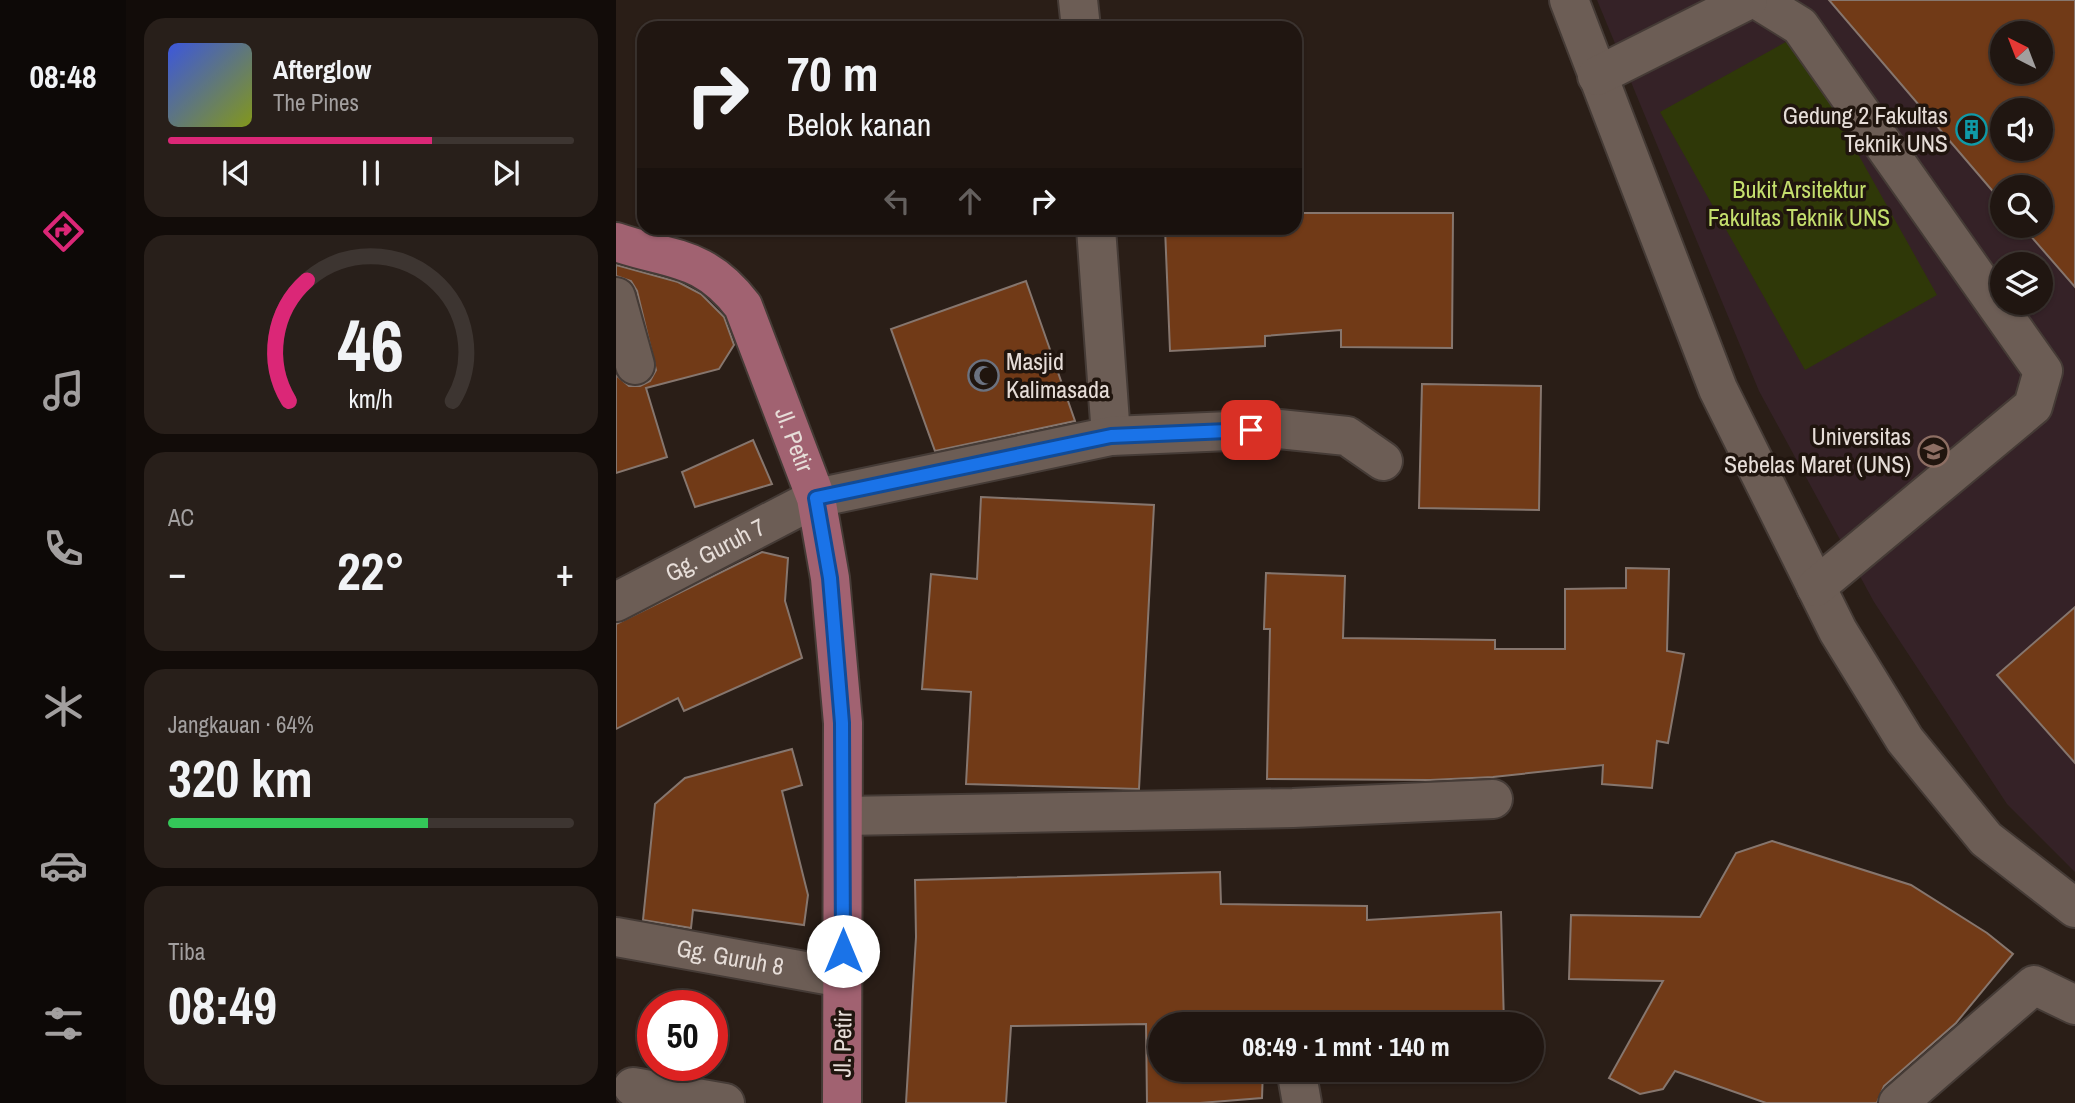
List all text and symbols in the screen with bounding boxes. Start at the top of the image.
north arrow [1990,21,2053,84]
map controls [1990,21,2053,315]
text: 70 m [787,40,879,106]
icon: right [672,49,763,140]
text: Afterglow [273,52,371,87]
text: 08:48 [29,55,97,98]
text: The Pines [273,87,359,118]
button: sound [1990,98,2053,161]
place label: Gedung 2 Fakultas Teknik UNS [1783,99,1948,159]
text: Belok kanan [787,103,931,146]
building icon: Gedung 2 Fakultas Teknik UNS [1954,113,1988,147]
icon: previous [217,154,255,192]
icon: pause [352,154,390,192]
icon: next [487,154,525,192]
park label: Bukit Arsitektur Fakultas Teknik UNS [1708,173,1890,233]
button: search [1990,175,2053,238]
icon: left [878,182,916,220]
icon: ahead [951,182,989,220]
icon: right [1024,182,1062,220]
icon: directions [39,207,88,256]
button: layers [1990,252,2053,315]
text: 46 [338,296,404,394]
place label: Masjid Kalimasada [1006,345,1110,405]
mosque icon: Masjid Kalimasada [966,359,1000,393]
icon: music [39,366,88,415]
text: km/h [349,381,393,415]
pin [1221,400,1281,460]
street label: Jl. Petir [768,402,822,477]
icon: arrive [1232,411,1270,449]
place label: Universitas Sebelas Maret (UNS) [1724,420,1911,480]
school or university icon: Universitas Sebelas Maret (UNS) [1917,434,1951,468]
text: AC [168,502,194,533]
street label: Gg. Guruh 7 [659,510,770,589]
icon: phone [39,524,88,573]
text: 22° [337,536,405,606]
text: − [168,547,186,598]
text: + [556,547,574,598]
icon: climate [39,682,88,731]
text: Jangkauan · 64% [168,709,314,740]
text: 320 km [168,743,313,813]
icon: car [39,841,88,890]
position arrow [806,914,880,988]
street label: Gg. Guruh 8 [674,931,787,982]
text: Tiba [168,936,205,967]
text: 08:49 [168,970,277,1040]
speed limit sign: 50 [637,990,728,1081]
icon: filters [39,999,88,1048]
street label: Jl. Petir [825,1010,859,1078]
text: 08:49 · 1 mnt · 140 m [1242,1029,1450,1064]

